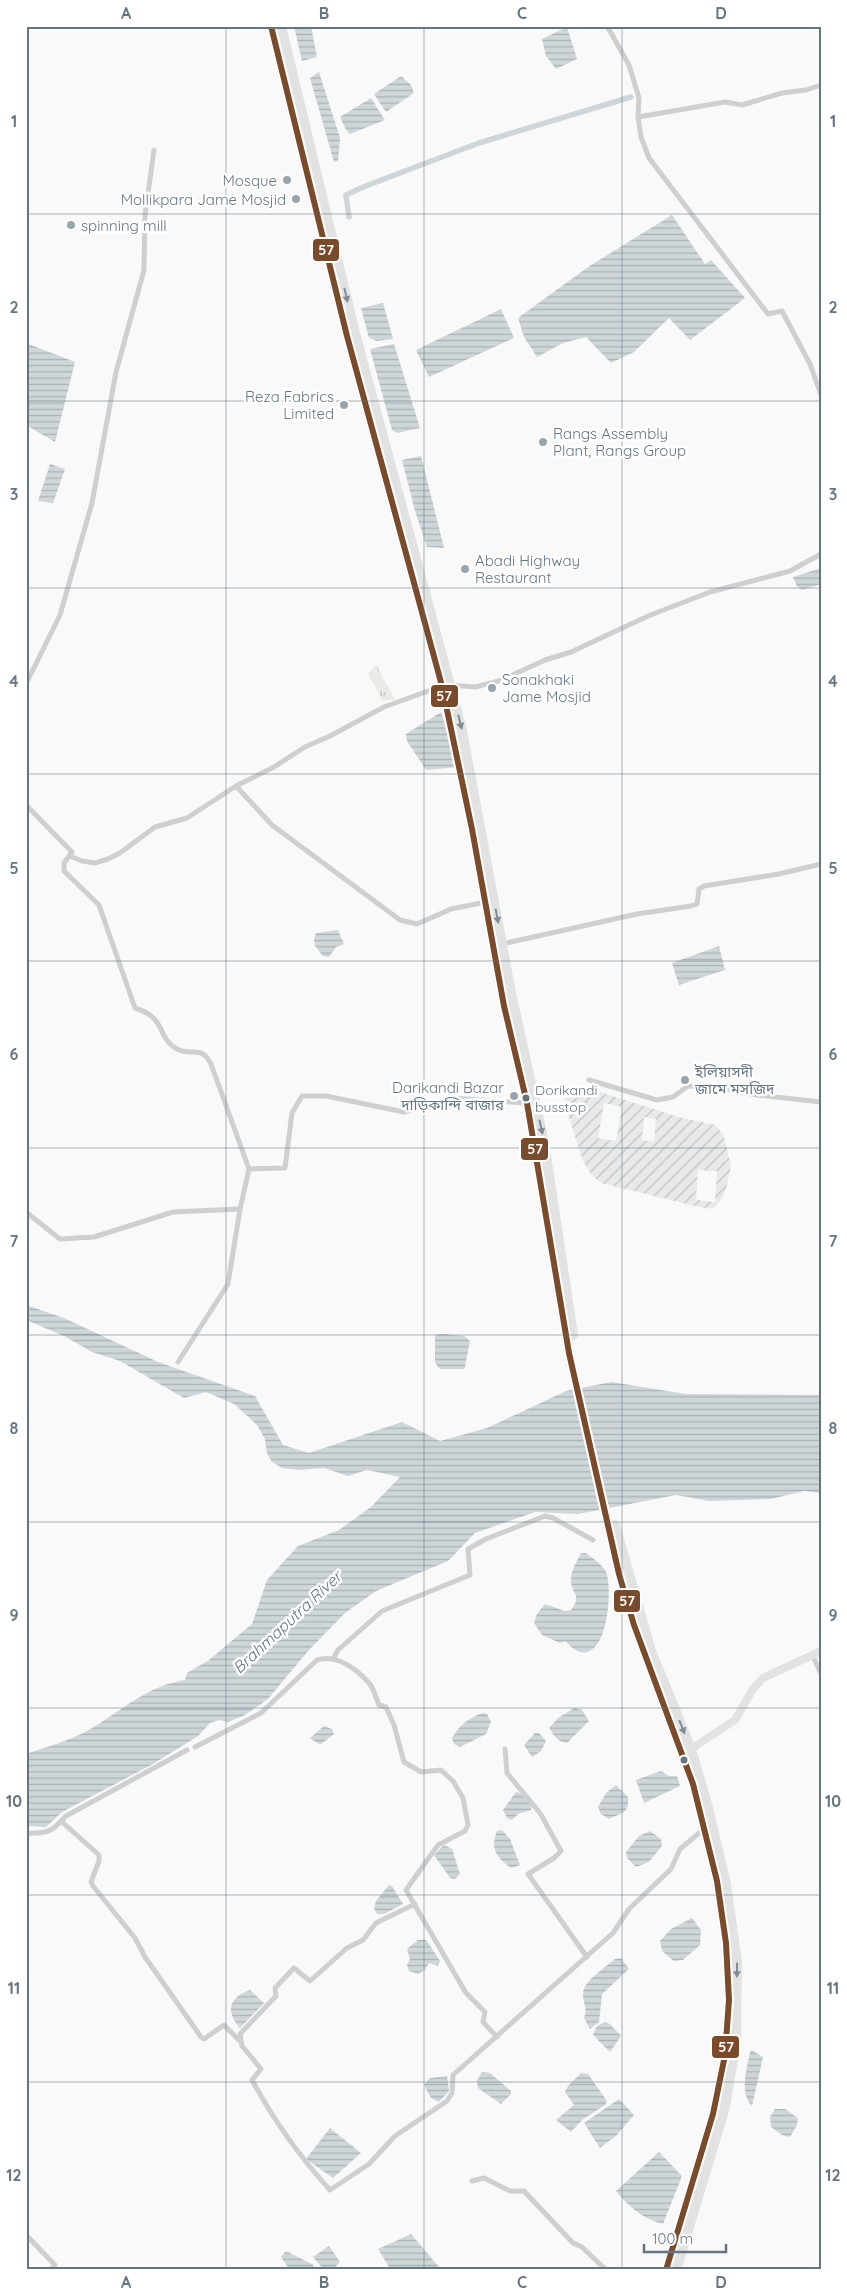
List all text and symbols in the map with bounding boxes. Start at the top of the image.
text: A [121,3,132,23]
text: B [319,3,329,23]
text: C [517,3,527,23]
text: D [715,3,727,23]
text: 1 [11,111,17,131]
text: 1 [830,111,836,131]
place label: Mosque [222,171,277,190]
marker: Mosque [281,174,293,186]
place label: Mollikpara Jame Mosjid [121,190,286,209]
marker: Mollikpara Jame Mosjid [290,193,302,205]
place label: spinning mill [81,216,167,235]
marker: spinning mill [65,219,77,231]
line badge: 57 [312,238,340,262]
text: 57 [318,241,334,259]
one-way arrow [342,287,350,302]
text: 2 [9,297,19,317]
text: 2 [828,297,838,317]
place label: Reza Fabrics Limited [245,387,334,423]
marker: Reza Fabrics Limited [338,399,350,411]
place label: Rangs Assembly Plant, Rangs Group [553,424,686,460]
marker: Rangs Assembly Plant, Rangs Group [537,436,549,448]
text: 3 [10,484,18,504]
text: 3 [829,484,837,504]
place label: Abadi Highway Restaurant [475,551,580,587]
marker: Abadi Highway Restaurant [459,563,471,575]
place label: Sonakhaki Jame Mosjid [502,670,591,706]
text: 4 [9,671,19,691]
text: 4 [828,671,838,691]
marker: Sonakhaki Jame Mosjid [486,682,498,694]
line badge: 57 [430,684,459,708]
text: 57 [436,687,452,705]
one-way arrow [456,715,464,730]
text: 5 [9,858,19,878]
text: 5 [828,858,838,878]
one-way arrow [494,909,502,925]
text: 6 [10,1044,19,1064]
text: 6 [829,1044,838,1064]
place label: ইলিয়াসদী জামে মসজিদ [694,1062,775,1098]
marker: ইলিয়াসদী জামে মসজিদ [679,1074,691,1086]
place label: Darikandi Bazar দাড়িকান্দি বাজার [392,1078,505,1114]
place label: Dorikandi busstop [535,1081,598,1116]
marker: Darikandi Bazar দাড়িকান্দি বাজার [508,1090,520,1102]
marker: Dorikandi busstop [521,1093,531,1103]
one-way arrow [537,1119,545,1135]
line badge: 57 [520,1137,549,1161]
text: 57 [527,1140,543,1158]
text: 7 [10,1231,19,1251]
text: 7 [829,1231,838,1251]
text: 8 [10,1418,19,1438]
text: 8 [829,1418,838,1438]
water label: Brahmaputra River [228,1565,347,1678]
line badge: 57 [613,1589,641,1613]
text: 57 [619,1592,635,1610]
text: 9 [9,1605,19,1625]
text: 9 [828,1605,838,1625]
one-way arrow [678,1720,686,1734]
unlabelled marker [679,1755,689,1765]
text: 10 [6,1791,22,1811]
text: 10 [825,1791,841,1811]
one-way arrow [733,1962,741,1978]
text: 11 [8,1978,20,1998]
text: 11 [827,1978,839,1998]
line badge: 57 [711,2035,740,2059]
text: 57 [718,2038,734,2056]
text: 12 [6,2165,22,2185]
text: 12 [825,2165,841,2185]
scale bar [644,2221,727,2253]
text: 100 m [652,2229,693,2248]
text: A [121,2272,132,2292]
text: B [319,2272,329,2292]
text: C [517,2272,527,2292]
text: D [715,2272,727,2292]

